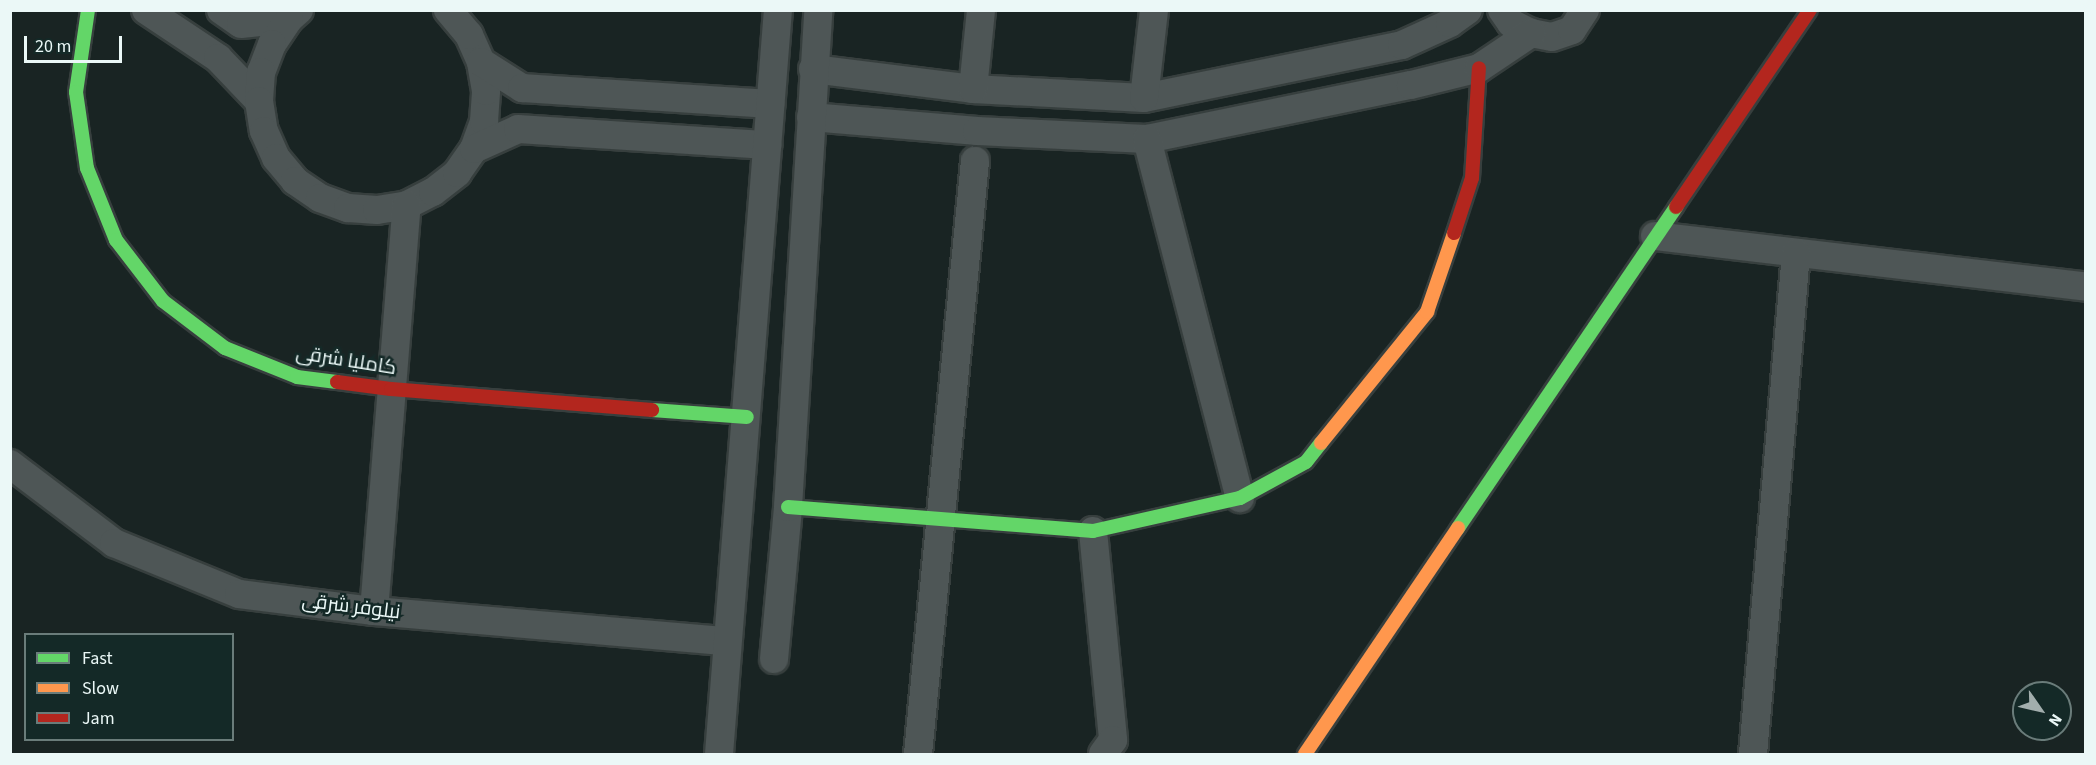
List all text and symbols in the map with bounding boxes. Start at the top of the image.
scale bar [27,24,124,62]
text: 20 m [35,34,71,59]
street label: کاملیا شرقی [294,341,398,381]
street label: نیلوفر شرقی [300,589,402,625]
legend [24,633,234,741]
text: Fast [82,646,113,671]
text: Slow [82,676,119,701]
north arrow [2012,681,2072,741]
text: Jam [82,706,115,731]
text: N [2043,709,2067,731]

